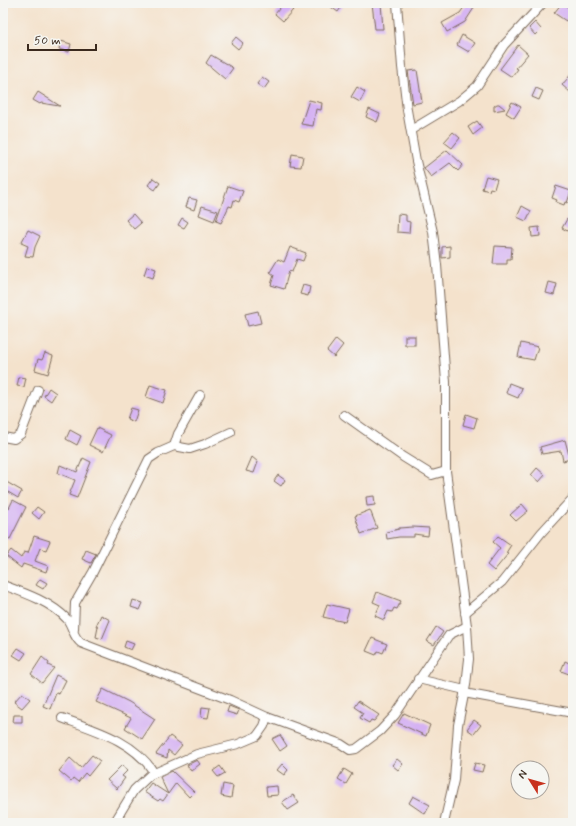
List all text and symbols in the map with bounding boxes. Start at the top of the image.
scale bar [28,26,96,52]
text: 50 m [34,33,61,49]
north arrow [510,760,550,800]
text: N [515,767,531,782]

